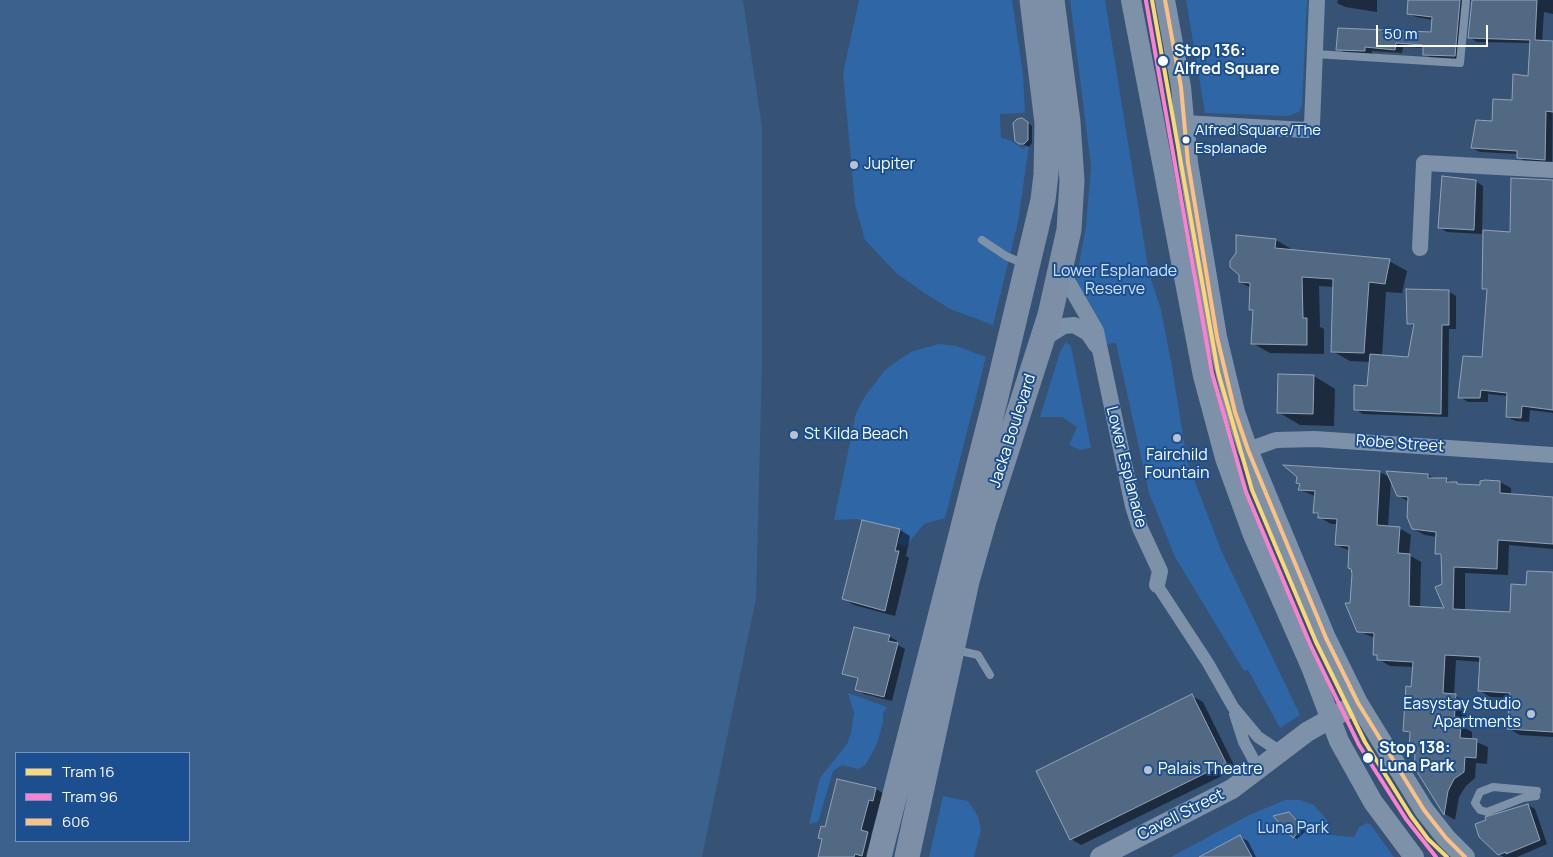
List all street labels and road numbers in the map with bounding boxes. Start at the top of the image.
street label: Jacka Boulevard [986,372,1040,490]
street label: Lower Esplanade [1102,404,1150,530]
street label: Robe Street [1355,431,1445,457]
street label: Cavell Street [1134,785,1228,845]

